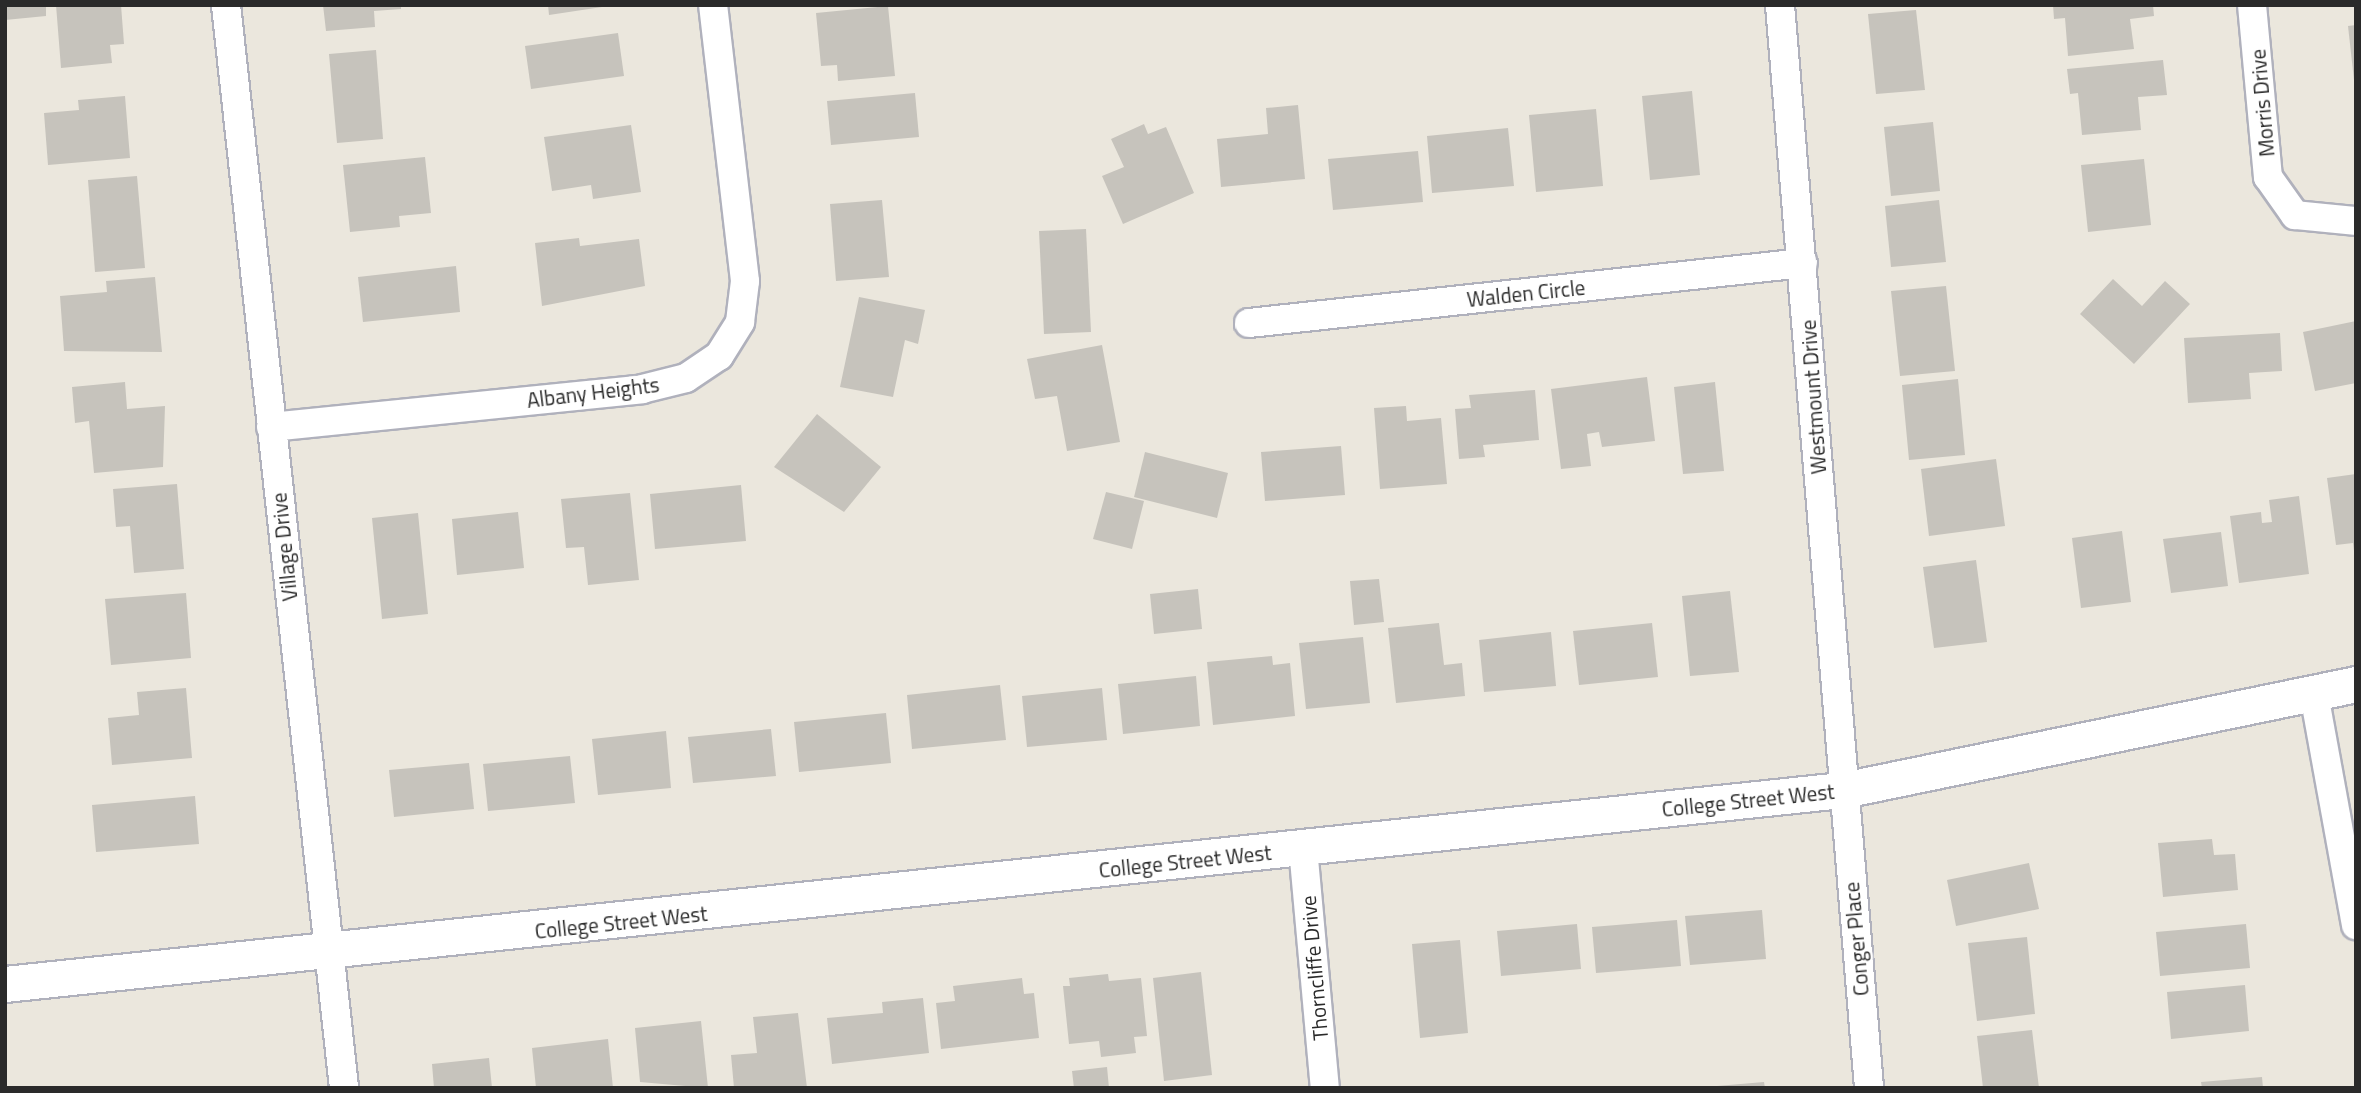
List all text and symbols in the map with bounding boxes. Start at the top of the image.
street label: Morris Drive [2245,48,2279,158]
street label: Walden Circle [1466,274,1586,312]
street label: Westmount Drive [1795,319,1831,475]
street label: Albany Heights [525,371,661,413]
street label: Village Drive [266,491,302,603]
street label: College Street West [1661,778,1835,822]
street label: College Street West [1098,839,1272,883]
street label: Conger Place [1838,881,1874,997]
street label: Thorncliffe Drive [1295,894,1333,1042]
street label: College Street West [534,900,708,944]

